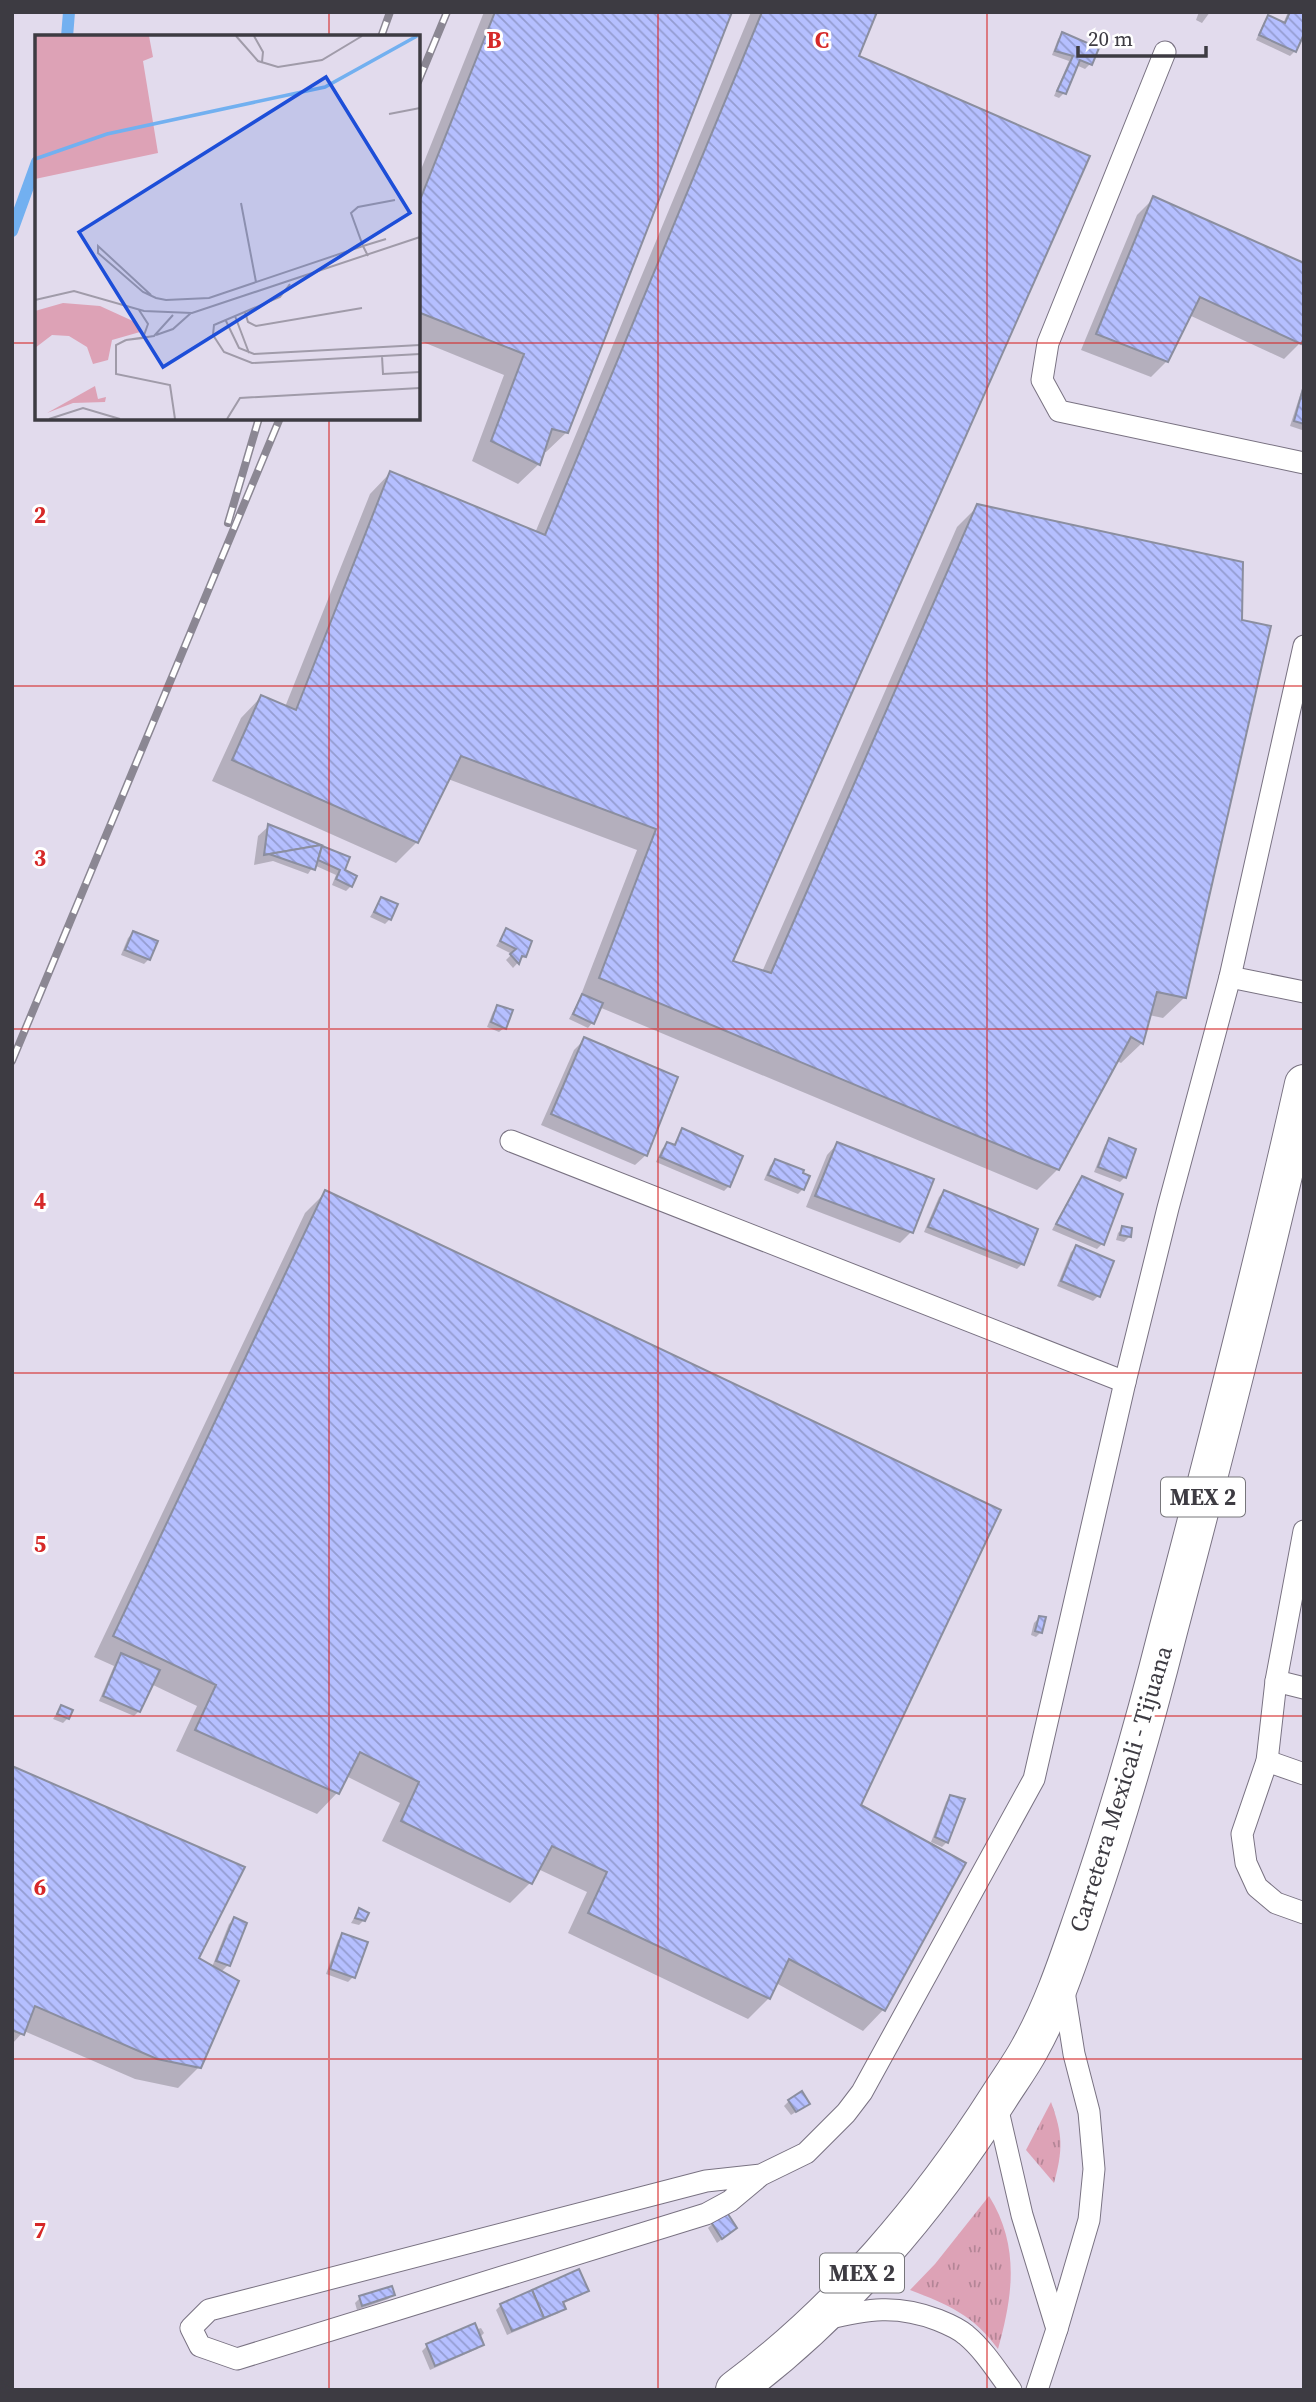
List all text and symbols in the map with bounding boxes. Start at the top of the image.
scale bar [1078,14,1206,58]
text: B [487,24,502,56]
text: C [815,24,829,56]
text: 20 m [1088,24,1133,53]
inset map [35,35,420,420]
text: 2 [34,499,46,531]
text: 3 [34,842,46,874]
text: 4 [34,1185,46,1217]
road number: MEX 2 [1161,1478,1245,1516]
text: 5 [34,1528,46,1560]
street label: Carretera Mexicali - Tijuana [1061,1641,1180,1936]
text: 6 [34,1871,46,1903]
text: 7 [34,2214,46,2246]
road number: MEX 2 [820,2254,904,2292]

